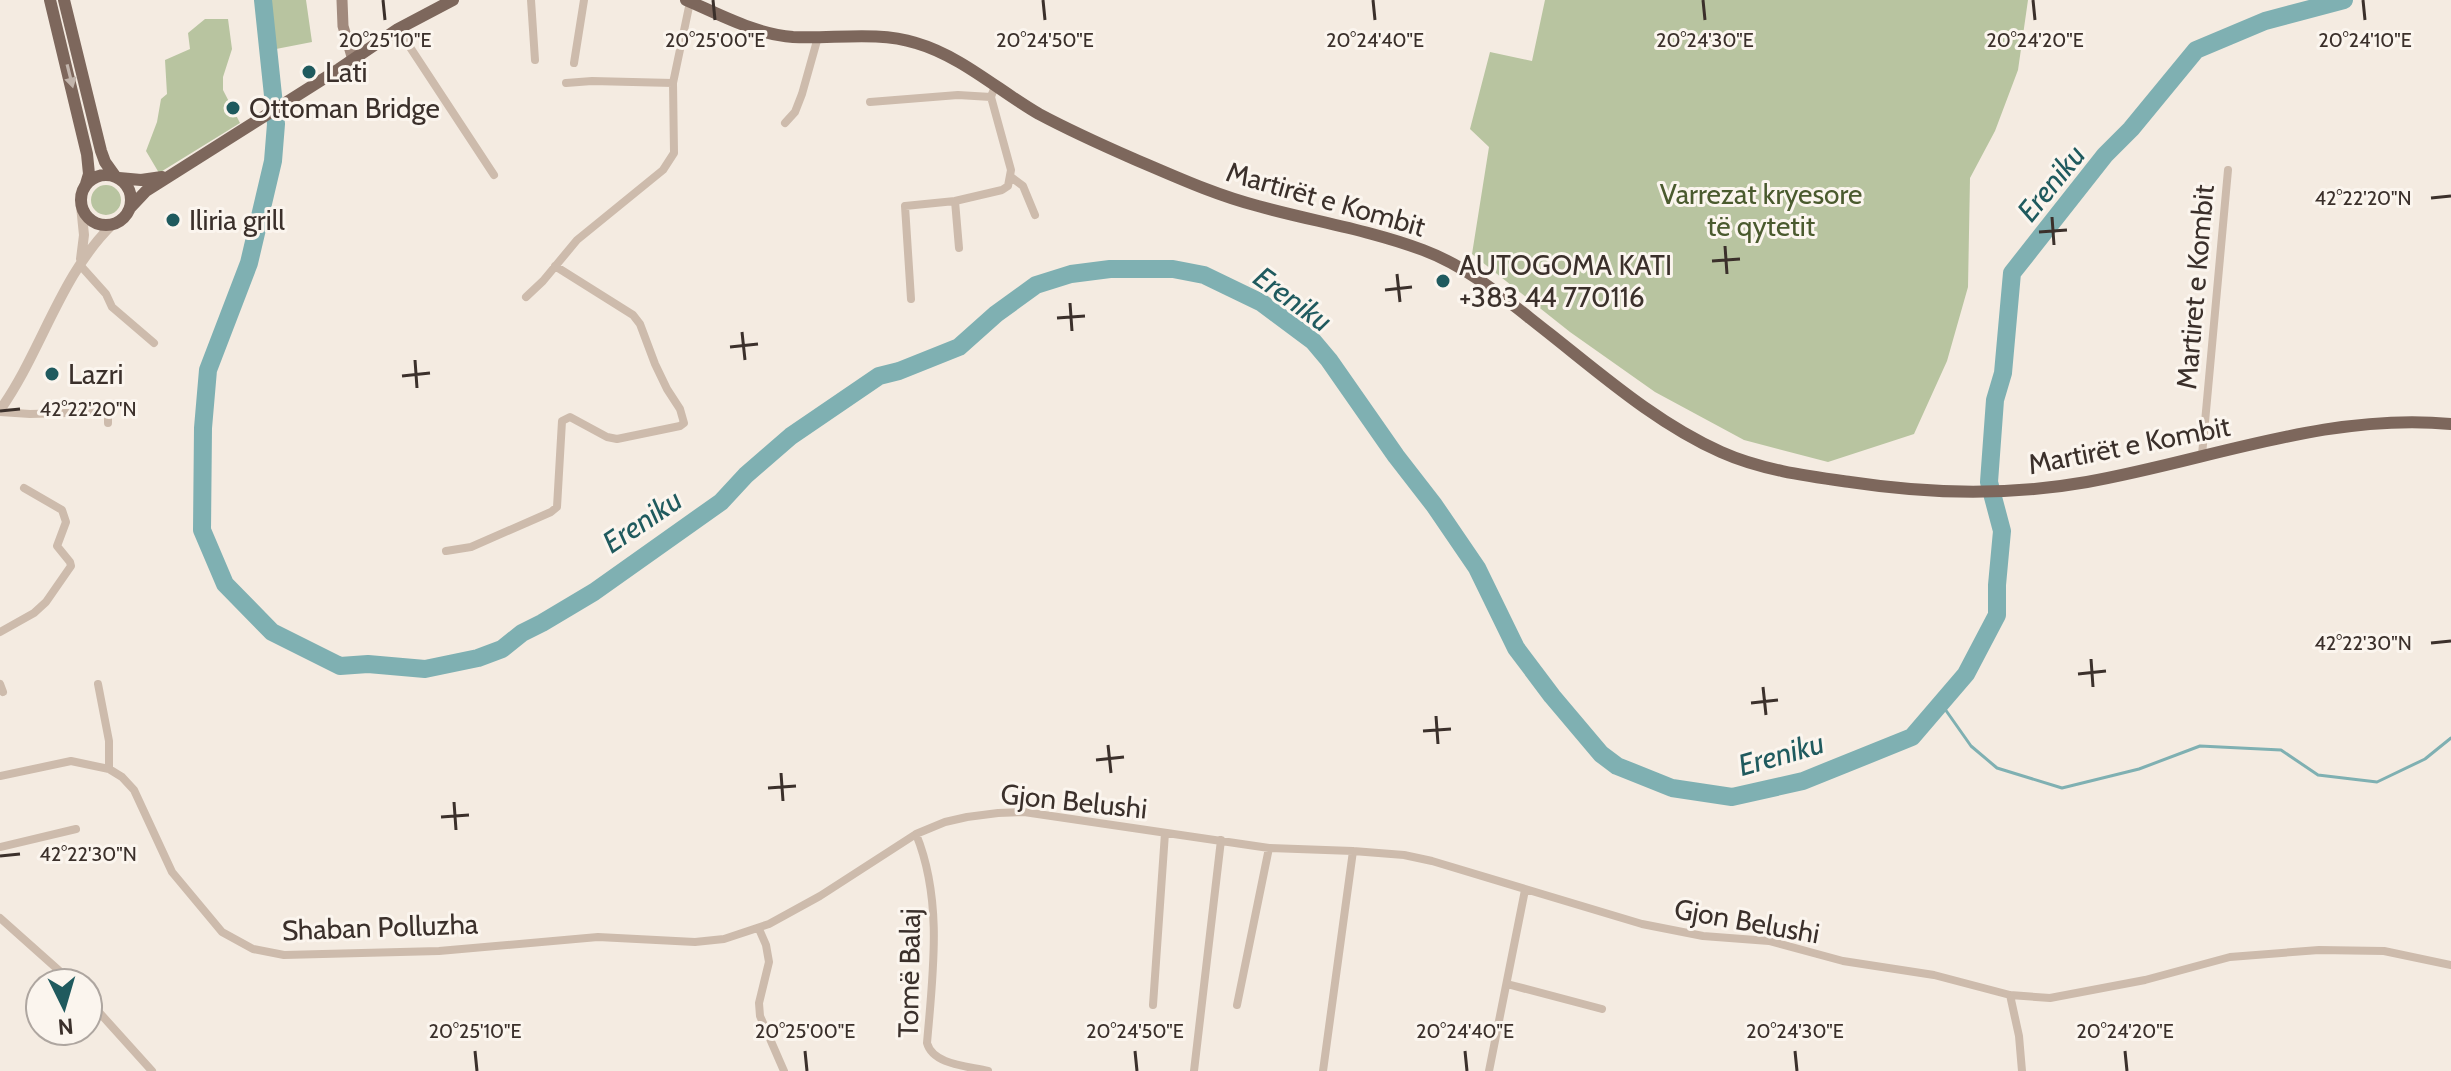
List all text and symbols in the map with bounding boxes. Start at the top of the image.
text: 20°25'10"E [339,28,432,52]
text: 20°25'00"E [665,28,765,52]
text: 20°24'50"E [996,28,1094,52]
text: 20°24'40"E [1326,28,1424,52]
text: 20°24'30"E [1656,28,1754,52]
text: 20°24'20"E [1986,28,2084,52]
text: 20°24'10"E [2318,28,2412,52]
place label: Lati [325,55,368,89]
one-way arrow [64,63,76,88]
marker: Lati [300,63,318,81]
place label: Ottoman Bridge [249,91,440,125]
marker: Ottoman Bridge [224,99,242,117]
water label: Ereniku [2009,137,2093,229]
street label: Martirët e Kombit [1223,154,1429,244]
park label: Varrezat kryesore të qytetit [1660,177,1862,243]
street label: Martiret e Kombit [2169,183,2221,391]
text: 42°22'20"N [2314,186,2412,210]
place label: Iliria grill [189,203,285,237]
marker: Iliria grill [164,211,182,229]
place label: AUTOGOMA KATI +383 44 770116 [1459,248,1672,314]
water label: Ereniku [1247,258,1339,340]
marker: AUTOGOMA KATI +383 44 770116 [1434,272,1452,290]
place label: Lazri [68,357,123,391]
marker: Lazri [43,365,61,383]
text: 42°22'20"N [39,397,137,421]
street label: Martirët e Kombit [2025,409,2233,481]
water label: Ereniku [595,481,689,561]
text: 42°22'30"N [2314,631,2412,655]
water label: Ereniku [1734,724,1828,784]
street label: Gjon Belushi [999,776,1149,826]
text: 42°22'30"N [39,842,137,866]
street label: Gjon Belushi [1672,891,1822,951]
street label: Shaban Polluzha [281,907,479,947]
street label: Tomë Balaj [891,908,927,1038]
north arrow [24,967,104,1047]
text: N [57,1012,75,1041]
text: 20°25'10"E [429,1019,522,1043]
text: 20°25'00"E [755,1019,855,1043]
text: 20°24'50"E [1086,1019,1184,1043]
text: 20°24'40"E [1416,1019,1514,1043]
text: 20°24'30"E [1746,1019,1844,1043]
text: 20°24'20"E [2076,1019,2174,1043]

